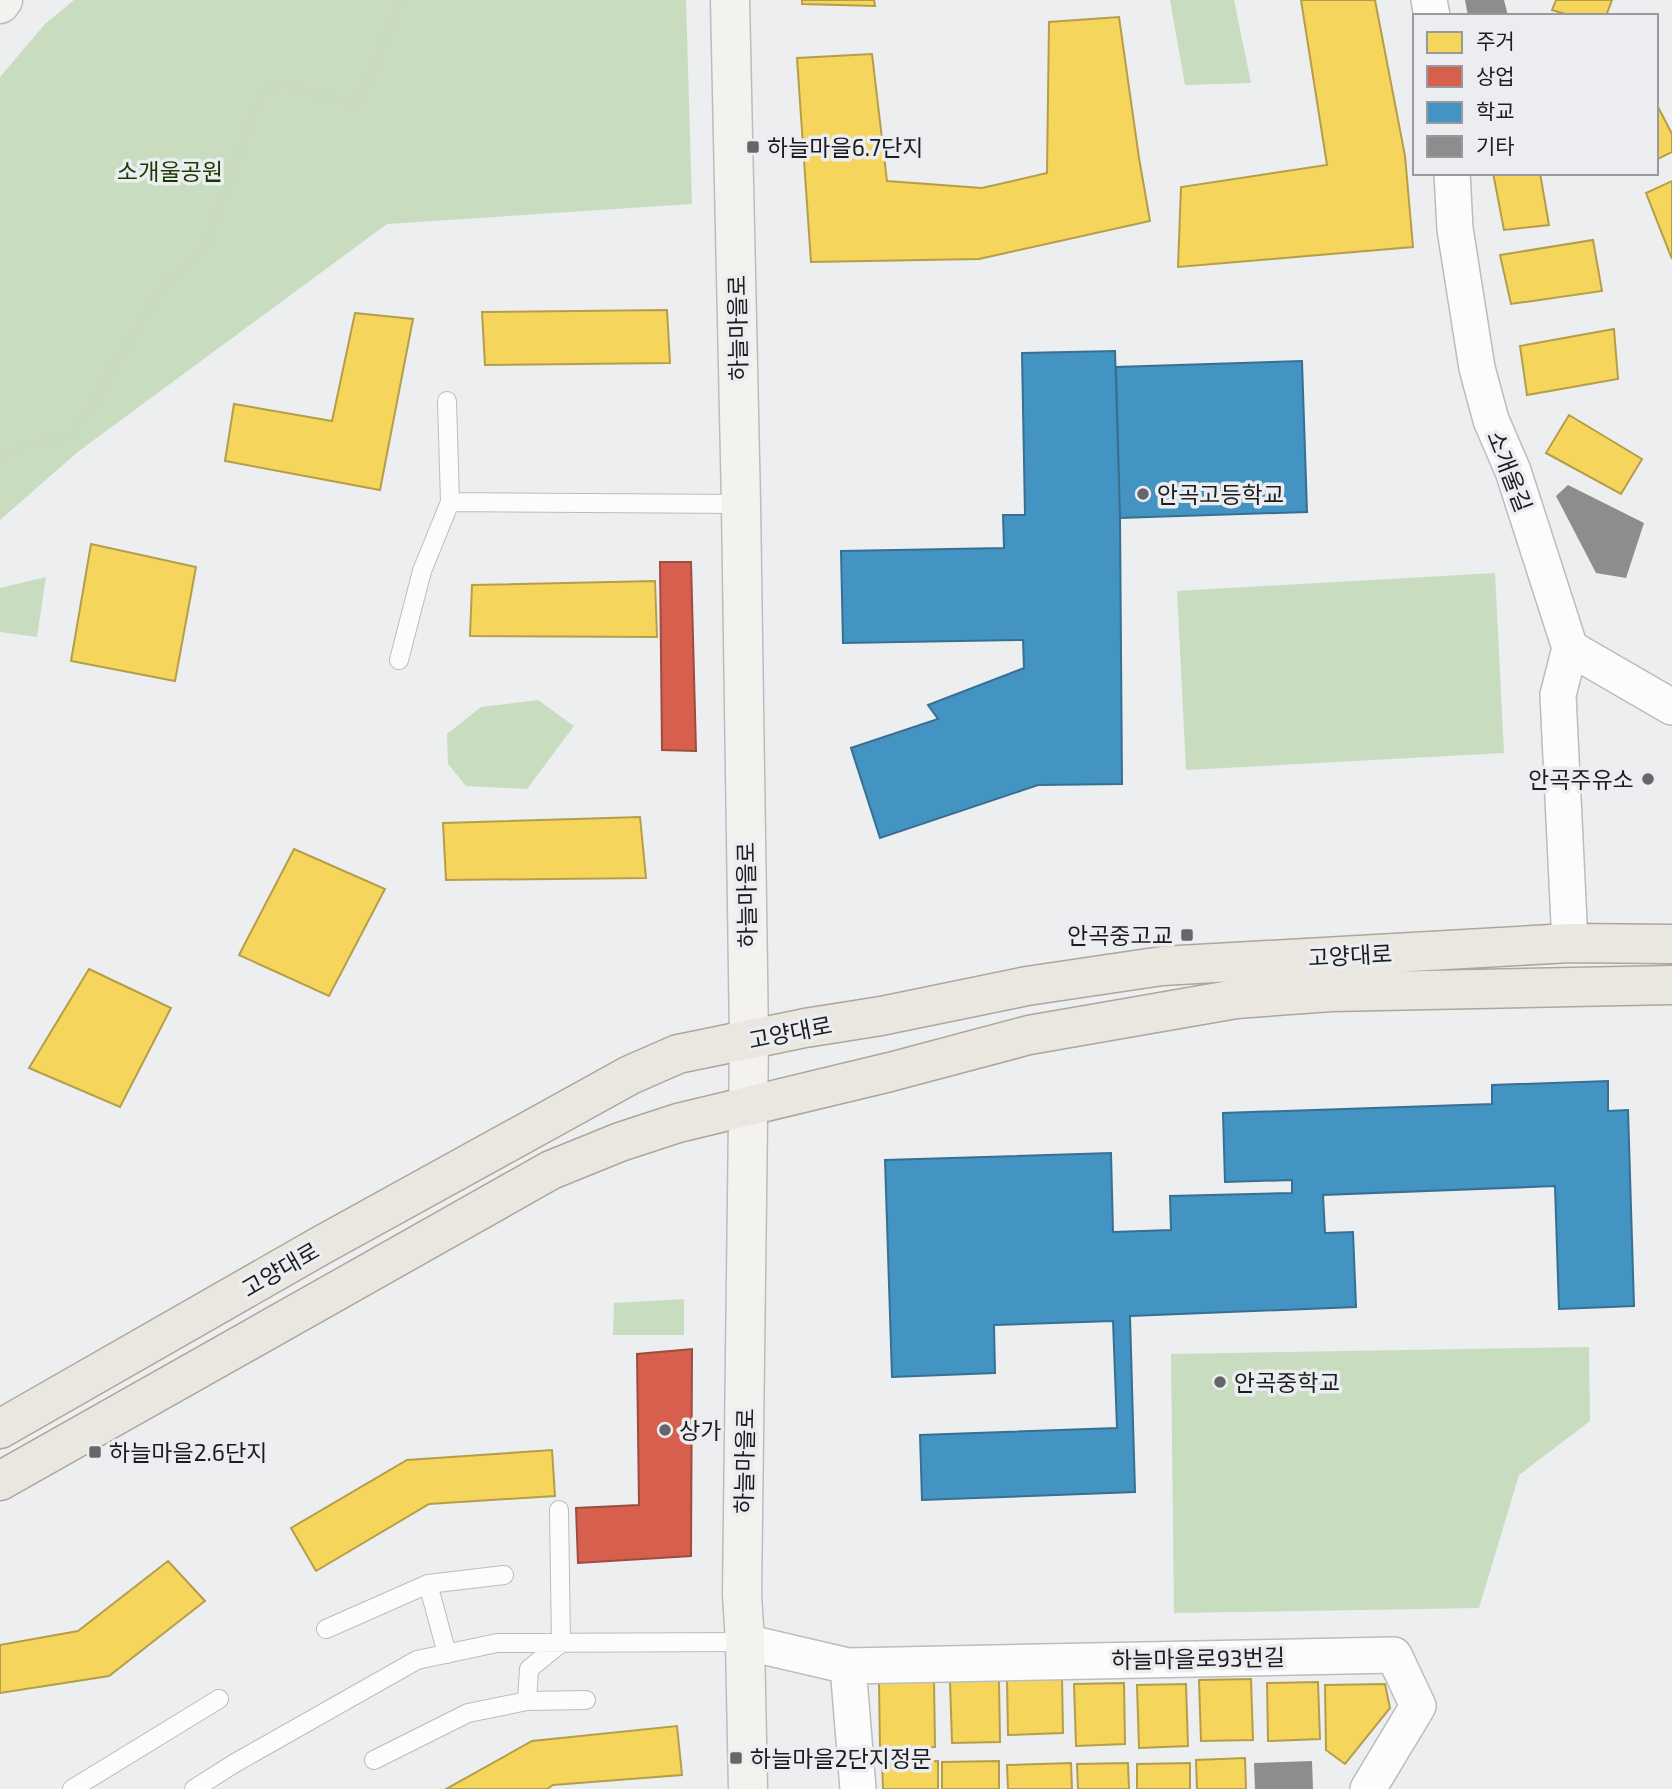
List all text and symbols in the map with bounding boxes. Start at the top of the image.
legend [1413,14,1658,175]
text: 주거 [1476,28,1515,53]
text: 상업 [1476,63,1515,88]
text: 학교 [1476,98,1515,123]
place label: 하늘마을6.7단지 [767,133,923,161]
text: 기타 [1476,133,1515,158]
marker: 하늘마을6.7단지 [745,139,761,155]
park label: 소개울공원 [117,157,223,185]
street label: 하늘마을로 [722,275,752,381]
street label: 소개울길 [1482,426,1538,516]
place label: 안곡고등학교 [1157,480,1284,508]
marker: 안곡고등학교 [1135,486,1151,502]
place label: 안곡주유소 [1528,765,1634,793]
marker: 안곡주유소 [1640,771,1656,787]
street label: 하늘마을로 [731,842,761,948]
place label: 안곡중고교 [1067,921,1173,949]
marker: 안곡중고교 [1179,927,1195,943]
street label: 고양대로 [1307,939,1393,971]
street label: 고양대로 [746,1010,834,1054]
street label: 고양대로 [236,1236,324,1302]
place label: 안곡중학교 [1234,1368,1340,1396]
marker: 안곡중학교 [1212,1374,1228,1390]
street label: 하늘마을로 [729,1408,759,1514]
place label: 상가 [679,1416,721,1444]
marker: 상가 [657,1422,673,1438]
place label: 하늘마을2.6단지 [109,1438,267,1466]
marker: 하늘마을2.6단지 [87,1444,103,1460]
street label: 하늘마을로93번길 [1111,1642,1285,1674]
place label: 하늘마을2단지정문 [750,1744,932,1772]
marker: 하늘마을2단지정문 [728,1750,744,1766]

